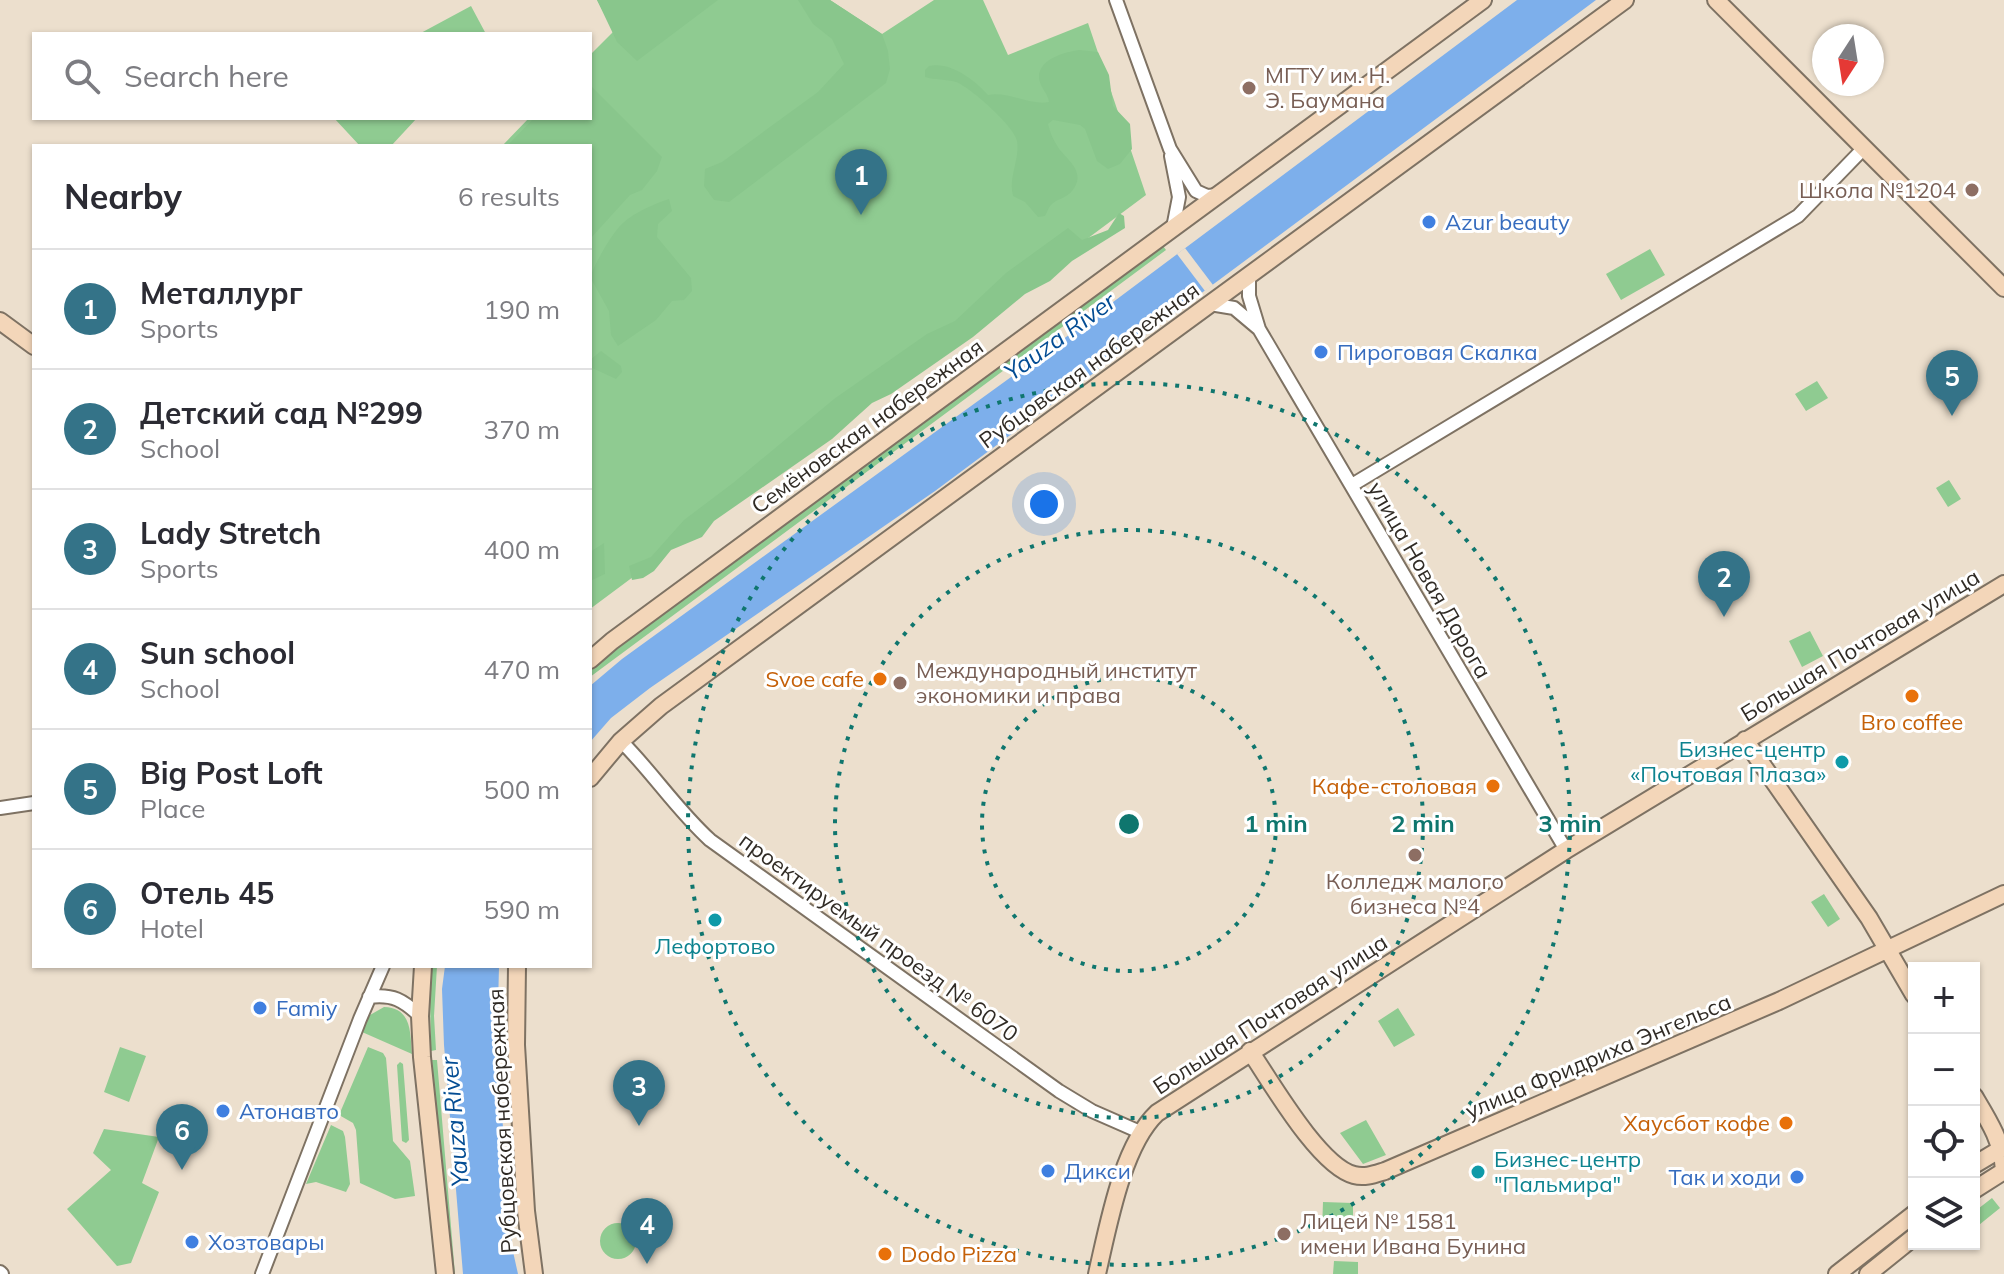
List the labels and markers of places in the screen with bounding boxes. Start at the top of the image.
place label: МГТУ им. Н. Э. Баумана [1265,61,1390,114]
marker: МГТУ им. Н. Э. Баумана [1240,79,1258,97]
pin: 1 [835,149,887,215]
place label: Школа №1204 [1799,176,1956,204]
marker: Школа №1204 [1963,181,1981,199]
place label: Azur beauty [1445,208,1570,236]
marker: Azur beauty [1420,213,1438,231]
place label: Пироговая Скалка [1337,338,1538,366]
marker: Пироговая Скалка [1312,343,1330,361]
pin: 5 [1926,350,1978,416]
pin: 2 [1698,551,1750,617]
place label: Международный институт экономики и права [916,656,1197,709]
place label: Svoe cafe [766,665,864,693]
marker: Svoe cafe [871,670,889,688]
marker: Международный институт экономики и права [891,674,909,692]
marker: Bro coffee [1903,687,1921,705]
place label: Bro coffee [1861,708,1963,736]
place label: Бизнес-центр «Почтовая Плаза» [1630,735,1826,788]
marker: Бизнес-центр «Почтовая Плаза» [1833,753,1851,771]
place label: Кафе-столовая [1312,772,1477,800]
marker: Кафе-столовая [1484,777,1502,795]
centre of rings [1115,810,1143,838]
marker: Колледж малого бизнеса №4 [1406,846,1424,864]
place label: Колледж малого бизнеса №4 [1326,867,1504,920]
marker: Лефортово [706,911,724,929]
place label: Лефортово [655,932,775,960]
place label: Famiy [276,994,338,1022]
marker: Famiy [251,999,269,1017]
pin: 3 [613,1060,665,1126]
place label: Атонавто [239,1097,339,1125]
marker: Атонавто [214,1102,232,1120]
pin: 6 [156,1104,208,1170]
place label: Хаусбот кофе [1623,1109,1770,1137]
marker: Хаусбот кофе [1777,1114,1795,1132]
place label: Бизнес-центр "Пальмира" [1494,1145,1641,1198]
place label: Дикси [1064,1157,1131,1185]
marker: Дикси [1039,1162,1057,1180]
marker: Бизнес-центр "Пальмира" [1469,1163,1487,1181]
place label: Так и ходи [1669,1163,1781,1191]
marker: Так и ходи [1788,1168,1806,1186]
pin: 4 [621,1198,673,1264]
place label: Лицей № 1581 имени Ивана Бунина [1300,1207,1526,1260]
marker: Лицей № 1581 имени Ивана Бунина [1275,1225,1293,1243]
place label: Хозтовары [208,1228,325,1256]
marker: Хозтовары [183,1233,201,1251]
place label: Dodo Pizza [901,1240,1017,1268]
marker: Dodo Pizza [876,1245,894,1263]

